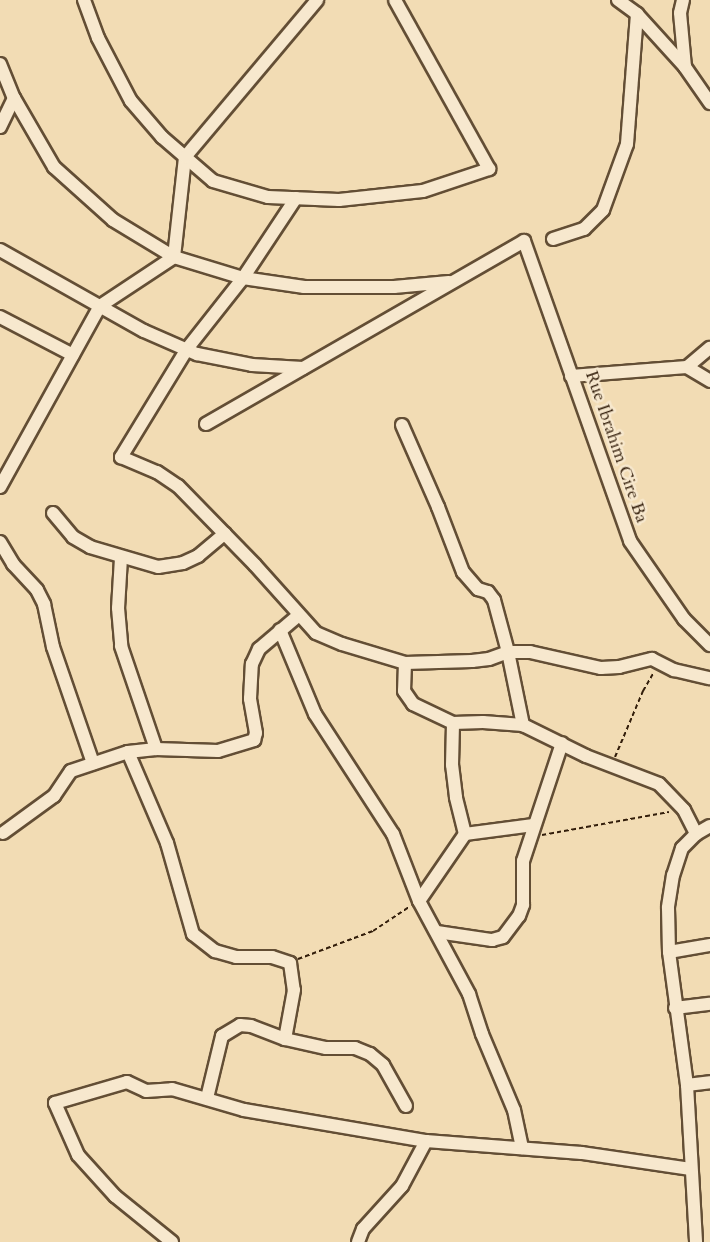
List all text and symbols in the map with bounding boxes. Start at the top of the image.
street label: Rue Ibrahim Cire Ba [580,368,652,526]

